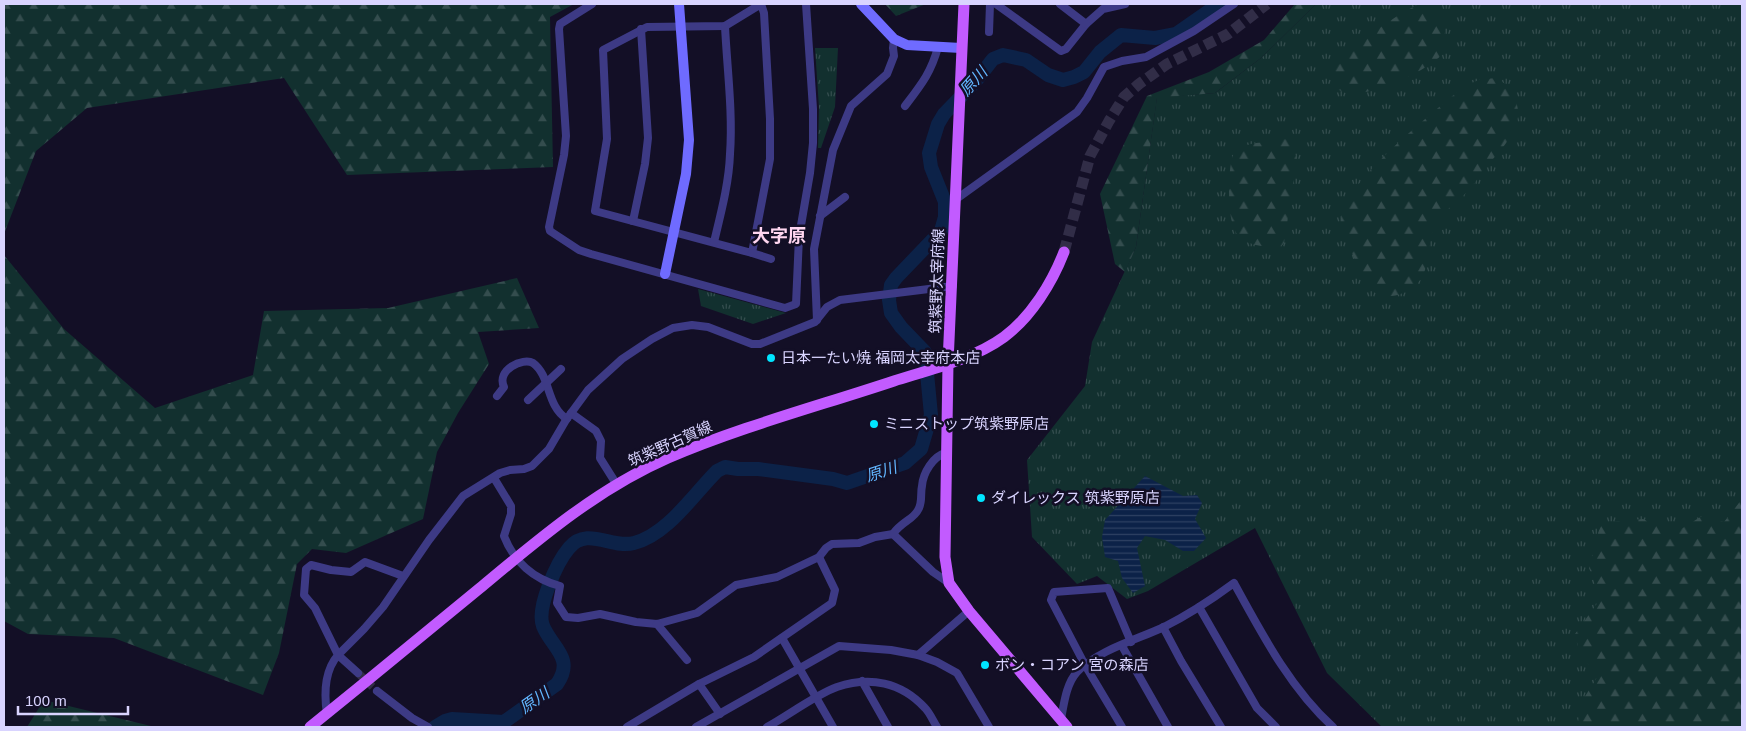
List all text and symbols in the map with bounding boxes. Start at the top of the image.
water label: 原川 [956,62,992,99]
district label: 大字原 [752,226,806,246]
street label: 筑紫野太宰府線 [926,228,947,334]
place label: 日本一たい焼 福岡太宰府本店 [781,349,980,366]
marker: 日本一たい焼 福岡太宰府本店 [765,352,777,364]
place label: ミニストップ筑紫野原店 [884,415,1049,432]
street label: 筑紫野古賀線 [625,417,714,470]
marker: ミニストップ筑紫野原店 [868,418,880,430]
water label: 原川 [863,458,901,485]
place label: ダイレックス 筑紫野原店 [991,489,1160,506]
marker: ダイレックス 筑紫野原店 [975,492,987,504]
place label: ボン・コアン 宮の森店 [995,656,1149,673]
marker: ボン・コアン 宮の森店 [979,659,991,671]
water label: 原川 [516,683,554,717]
scale bar [18,684,128,716]
text: 100 m [25,692,67,709]

